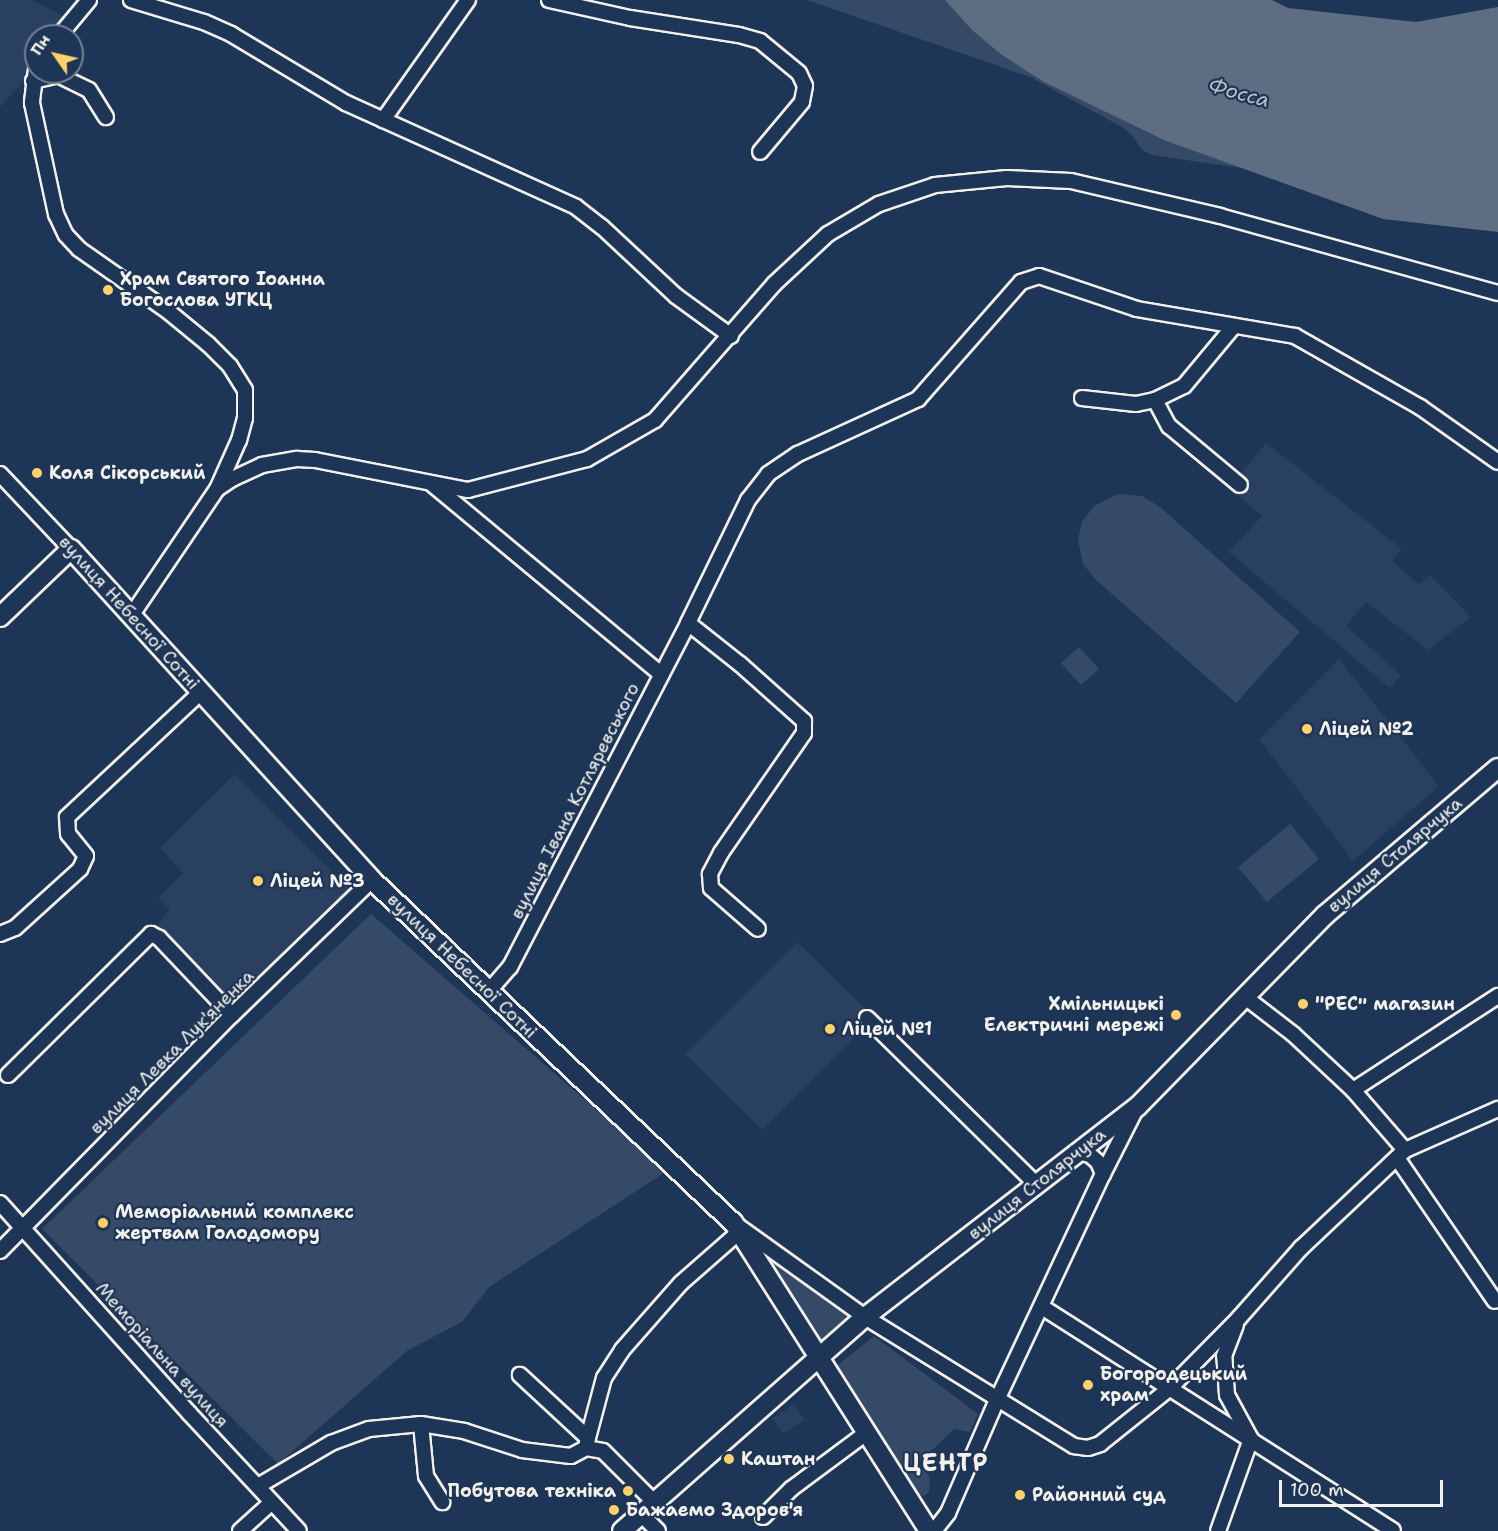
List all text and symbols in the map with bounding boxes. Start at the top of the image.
north arrow [24,24,84,84]
text: Пн [26,30,55,59]
water label: Фосса [1206,73,1272,113]
place label: Храм Святого Іоанна Богослова УГКЦ [120,269,325,312]
marker: Храм Святого Іоанна Богослова УГКЦ [101,283,115,297]
place label: Коля Сікорський [49,462,205,484]
marker: Коля Сікорський [30,466,44,480]
street label: вулиця Небесної Сотні [54,532,204,694]
street label: вулиця Івана Котляревського [506,679,644,923]
place label: Ліцей №2 [1319,718,1414,740]
marker: Ліцей №2 [1300,722,1314,736]
street label: вулиця Столярчука [1323,792,1467,918]
place label: Ліцей №3 [270,870,365,892]
marker: Ліцей №3 [251,874,265,888]
street label: вулиця Небесної Сотні [383,889,541,1043]
street label: вулиця Левка Лук'яненка [85,965,259,1139]
place label: "РЕС" магазин [1315,993,1455,1015]
place label: Хмільницькі Електричні мережі [984,994,1164,1036]
marker: "РЕС" магазин [1296,997,1310,1011]
marker: Хмільницькі Електричні мережі [1169,1008,1183,1022]
place label: Ліцей №1 [842,1018,932,1040]
marker: Ліцей №1 [823,1022,837,1036]
street label: вулиця Столярчука [964,1124,1110,1244]
place label: Меморіальний комплекс жертвам Голодомору [115,1202,354,1244]
marker: Меморіальний комплекс жертвам Голодомору [96,1216,110,1230]
street label: Меморіальна вулиця [91,1278,233,1432]
place label: Богородецький храм [1100,1364,1247,1406]
marker: Богородецький храм [1081,1378,1095,1392]
place label: Каштан [741,1448,815,1470]
district label: ЦЕНТР [903,1450,989,1478]
marker: Каштан [722,1452,736,1466]
scale bar [1282,1468,1446,1506]
text: 100 m [1290,1478,1344,1502]
place label: Побутова техніка [448,1480,616,1502]
marker: Побутова техніка [621,1484,635,1498]
place label: Районний суд [1032,1484,1166,1506]
marker: Районний суд [1013,1488,1027,1502]
place label: Бажаемо Здоров'я [626,1499,803,1521]
marker: Бажаемо Здоров'я [607,1503,621,1517]

